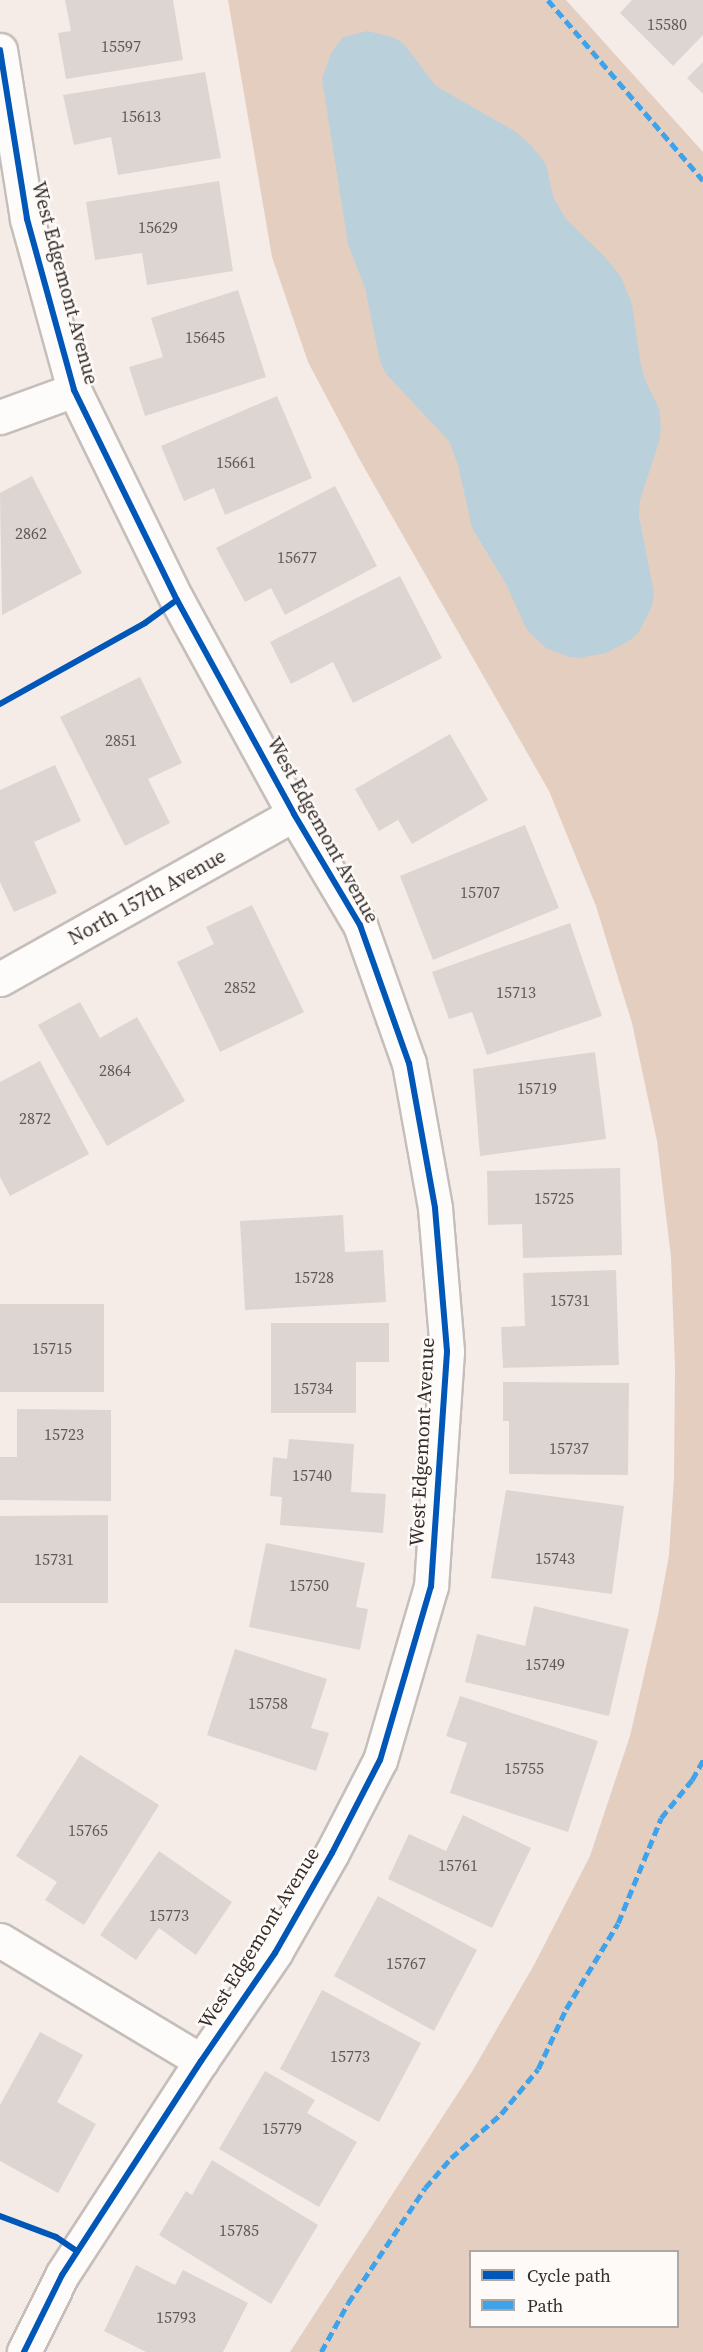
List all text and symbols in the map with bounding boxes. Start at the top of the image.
house number: 15580 [647,14,687,34]
house number: 15597 [101,36,141,56]
house number: 15613 [121,106,161,126]
street label: West Edgemont Avenue [26,179,104,387]
house number: 15629 [138,217,178,237]
house number: 15645 [185,327,225,347]
house number: 15661 [216,452,256,472]
house number: 2862 [15,523,47,543]
house number: 15677 [277,547,317,567]
house number: 2851 [105,730,137,750]
street label: West Edgemont Avenue [262,733,384,927]
street label: North 157th Avenue [64,844,230,950]
house number: 15707 [460,882,500,902]
house number: 2852 [224,977,256,997]
house number: 15713 [496,982,536,1002]
house number: 2864 [99,1060,131,1080]
house number: 15719 [517,1078,557,1098]
house number: 2872 [19,1108,51,1128]
house number: 15725 [534,1188,574,1208]
house number: 15728 [294,1267,334,1287]
house number: 15731 [550,1290,590,1310]
street label: West Edgemont Avenue [405,1337,439,1547]
house number: 15715 [32,1338,72,1358]
house number: 15734 [293,1378,333,1398]
house number: 15723 [44,1424,84,1444]
house number: 15737 [549,1438,589,1458]
house number: 15740 [292,1465,332,1485]
house number: 15743 [535,1548,575,1568]
house number: 15731 [34,1549,74,1569]
house number: 15750 [289,1575,329,1595]
house number: 15749 [525,1654,565,1674]
house number: 15758 [248,1693,288,1713]
house number: 15755 [504,1758,544,1778]
house number: 15765 [68,1820,108,1840]
street label: West Edgemont Avenue [193,1843,325,2033]
house number: 15761 [438,1855,478,1875]
house number: 15773 [149,1905,189,1925]
house number: 15767 [386,1953,426,1973]
house number: 15773 [330,2046,370,2066]
house number: 15779 [262,2118,302,2138]
house number: 15785 [219,2220,259,2240]
legend [469,2250,679,2328]
text: Cycle path [527,2263,611,2288]
text: Path [527,2293,563,2318]
house number: 15793 [156,2307,196,2327]

